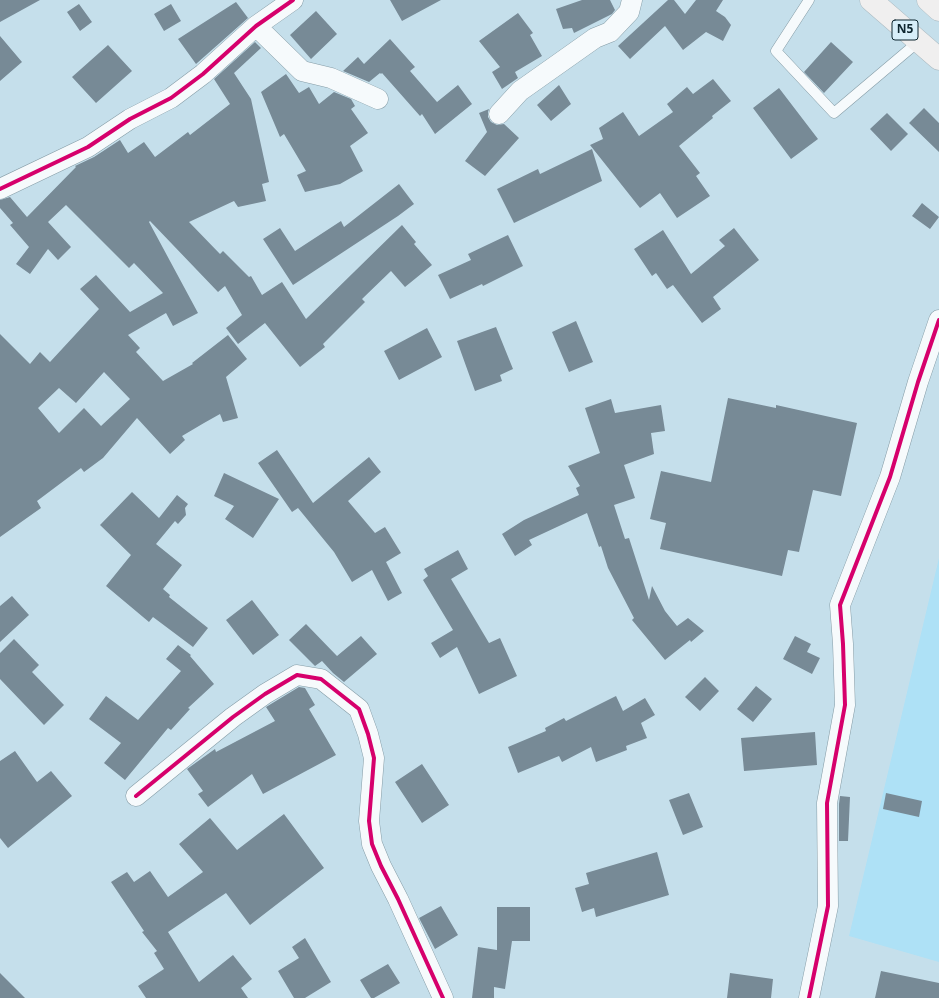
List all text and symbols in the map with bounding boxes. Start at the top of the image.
road number: N5 [892,20,918,40]

